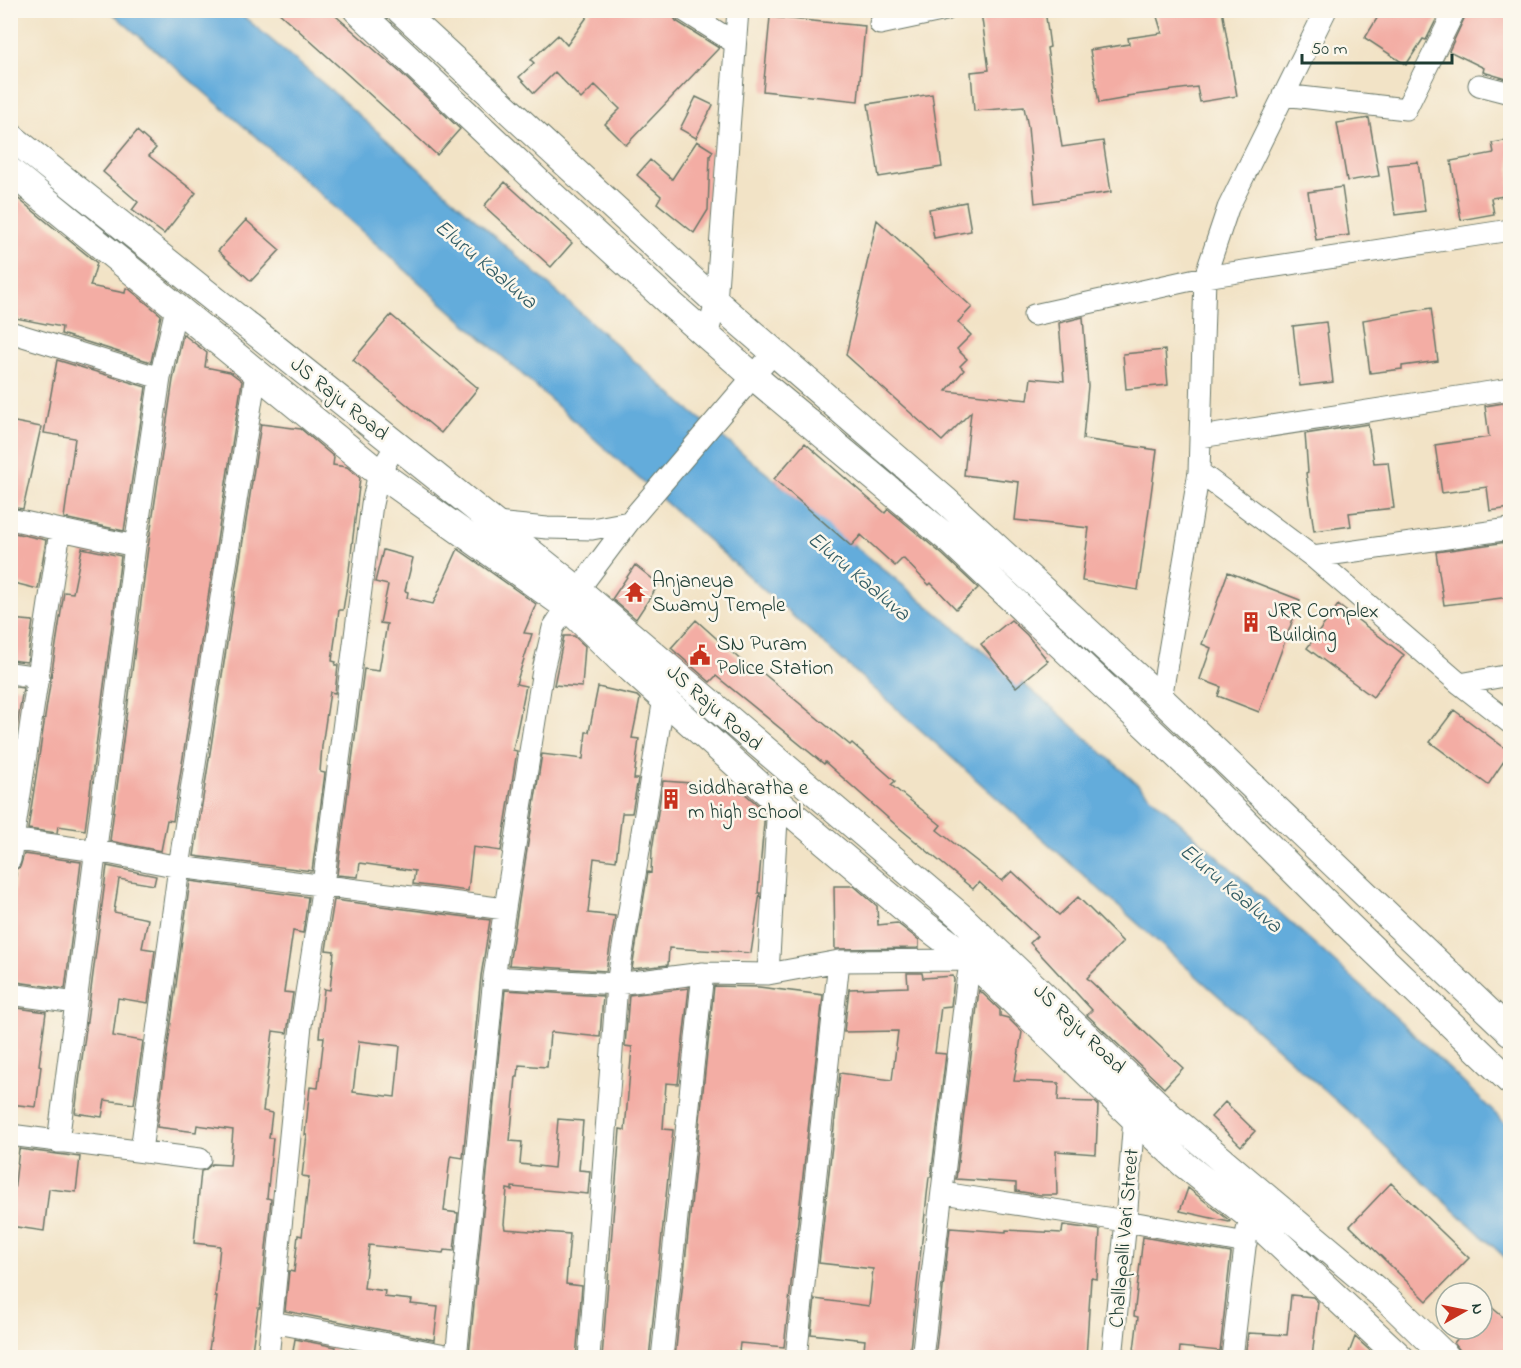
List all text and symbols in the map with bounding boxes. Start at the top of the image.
scale bar [1302,27,1452,65]
text: 50 m [1311,37,1348,63]
water label: Eluru Kaaluva [427,213,544,319]
street label: JS Raju Road [283,350,395,449]
water label: Eluru Kaaluva [800,525,917,631]
place label: Anjaneya Swamy Temple [652,567,786,623]
temple icon: Anjaneya Swamy Temple [623,580,647,604]
place label: JRR Complex Building [1267,597,1379,653]
building icon: JRR Complex Building [1239,610,1263,634]
place label: SN Puram Police Station [717,630,833,684]
public building icon: SN Puram Police Station [688,643,712,667]
street label: JS Raju Road [659,658,769,759]
place label: siddharatha e m high school [688,774,809,830]
building icon: siddharatha e m high school [659,787,683,811]
water label: Eluru Kaaluva [1172,837,1289,943]
street label: JS Raju Road [1025,977,1132,1082]
street label: Challapalli Vari Street [1102,1147,1148,1329]
north arrow [1434,1281,1494,1341]
text: N [1464,1302,1490,1316]

